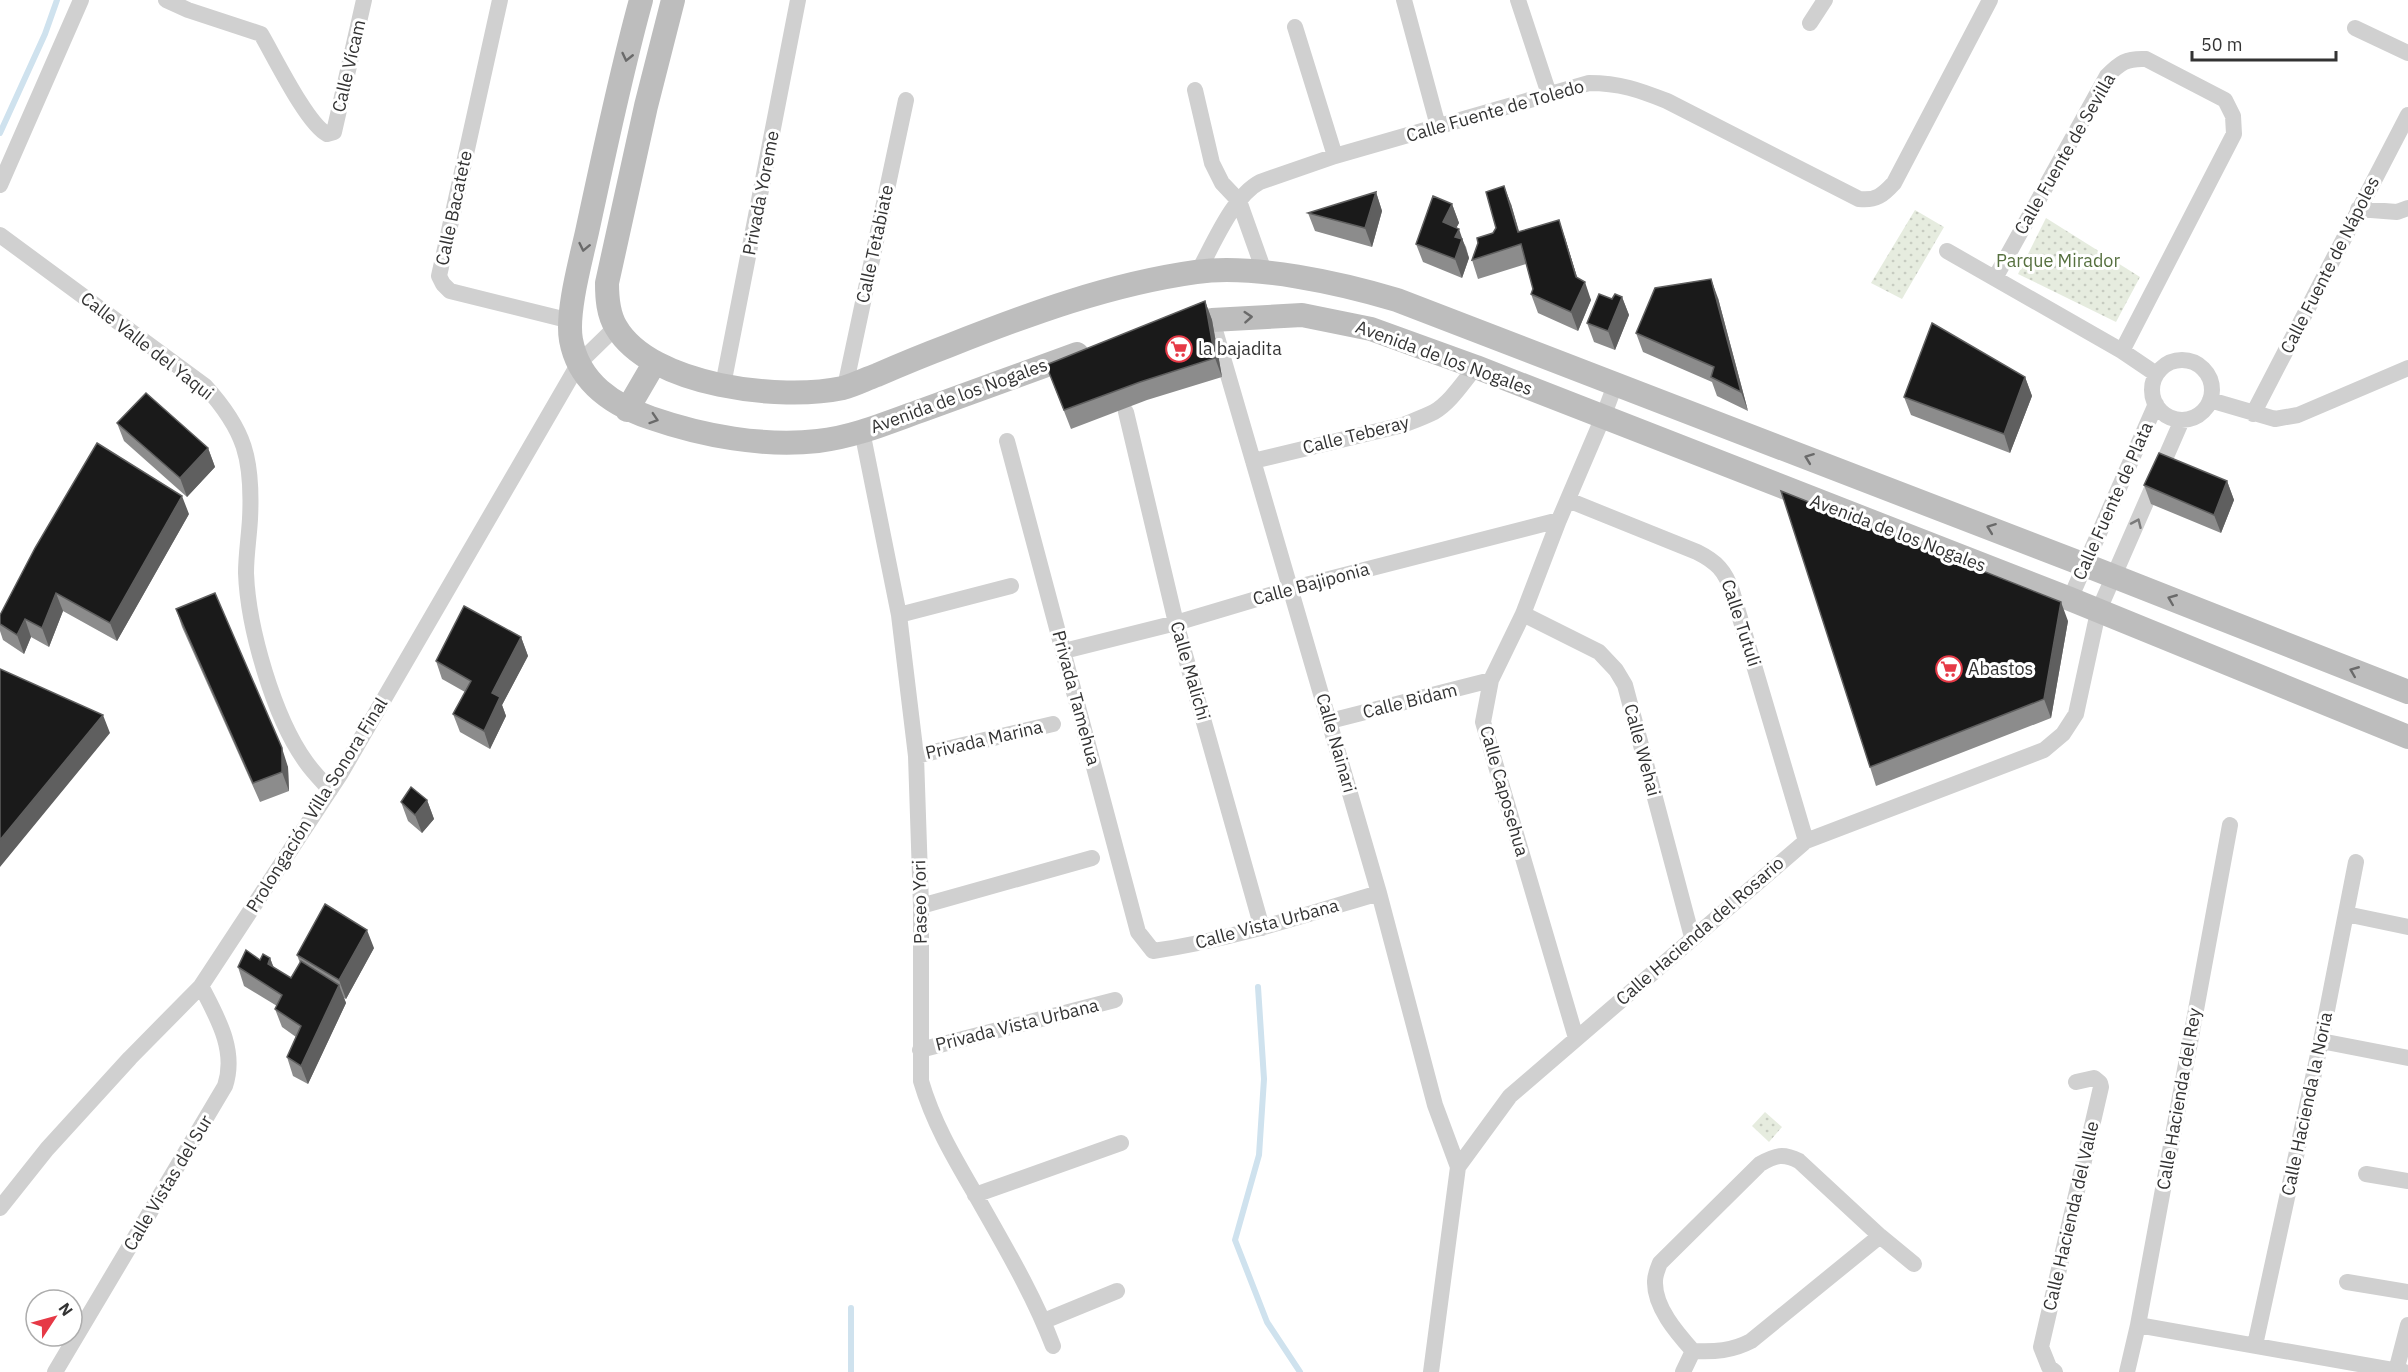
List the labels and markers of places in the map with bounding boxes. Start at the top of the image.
supermarket icon: la bajadita [1164,334,1194,364]
place label: la bajadita [1198,337,1282,360]
supermarket icon: Abastos [1934,654,1964,684]
place label: Abastos [1968,657,2033,680]

